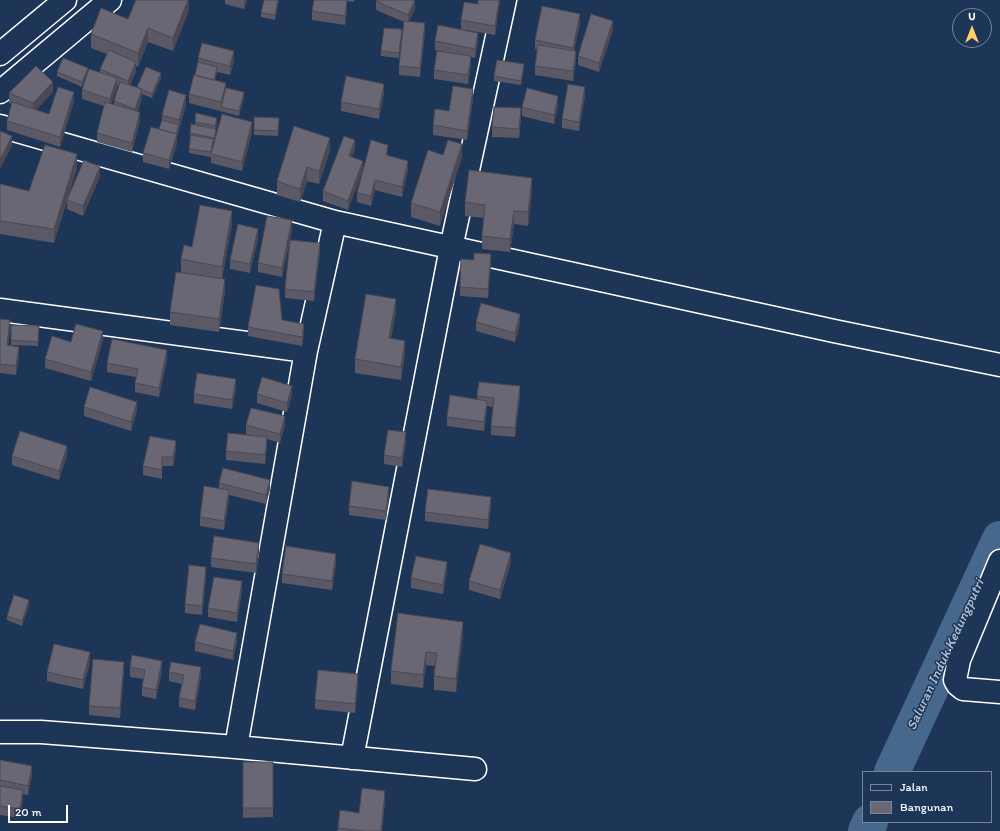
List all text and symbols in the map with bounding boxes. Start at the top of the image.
north arrow [952,8,992,48]
text: U [968,10,976,23]
water label: Saluran Induk Kedungputri [904,577,988,733]
legend [862,771,992,823]
text: Jalan [900,780,928,794]
scale bar [10,797,70,823]
text: Bangunan [900,800,953,814]
text: 20 m [15,805,42,819]

